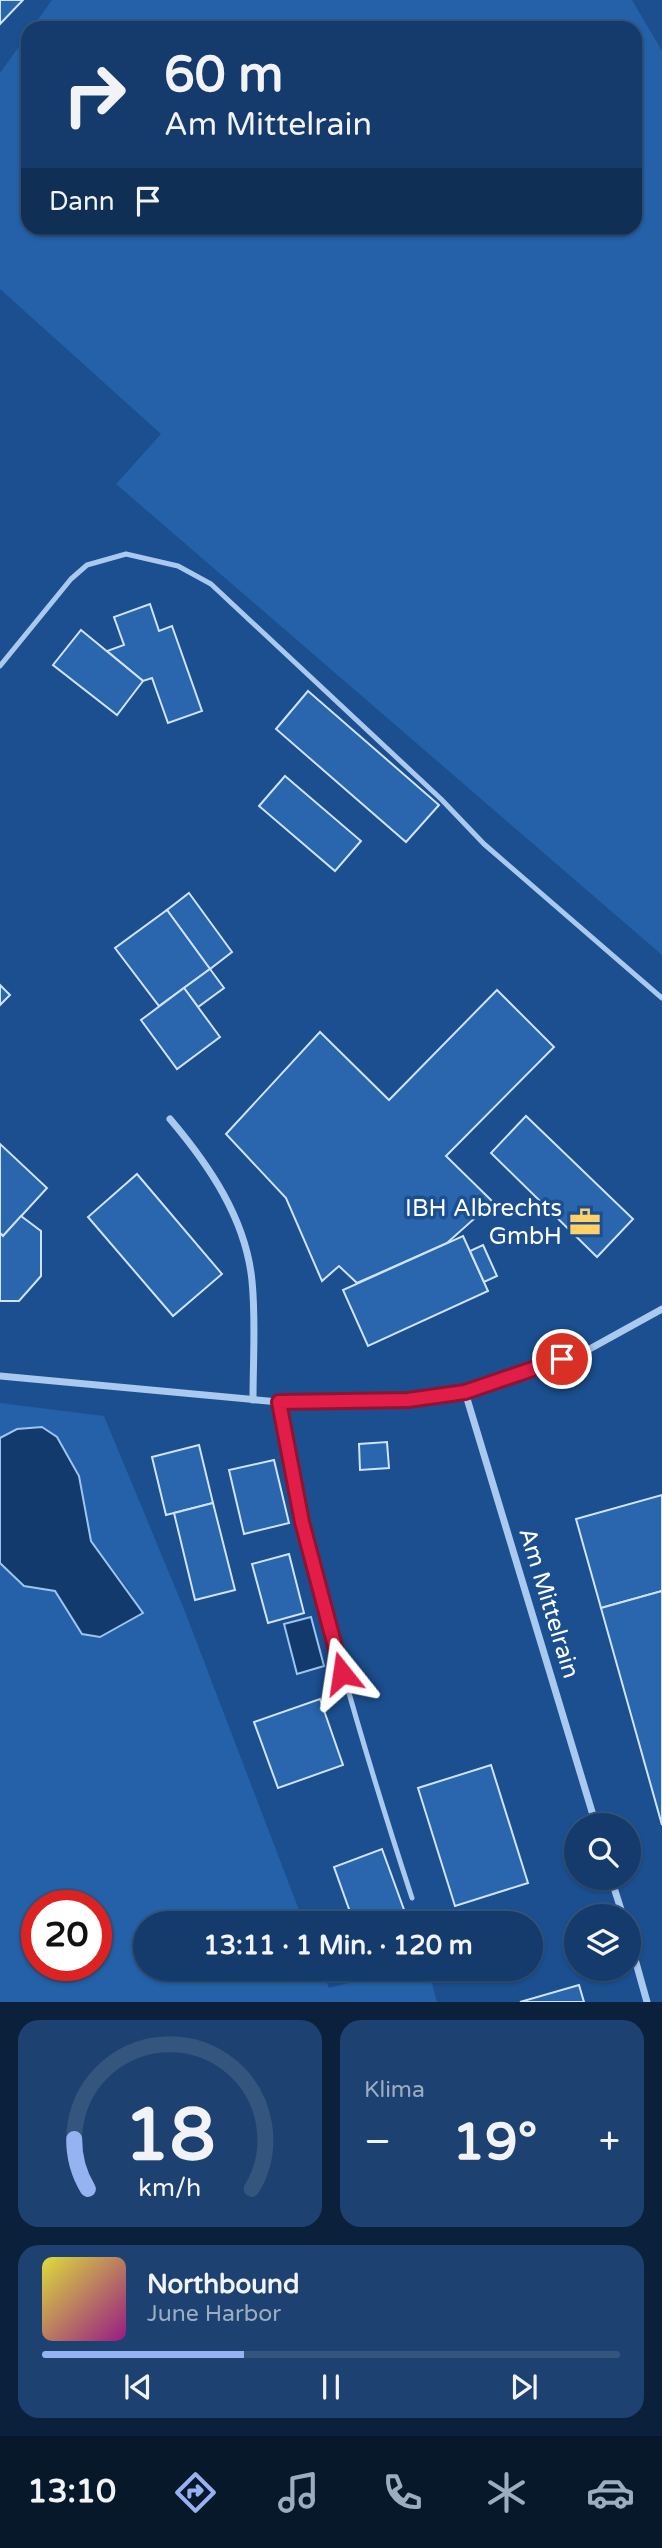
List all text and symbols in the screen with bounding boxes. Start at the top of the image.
text: 60 m [164,46,283,105]
icon: right [49,49,140,140]
text: Am Mittelrain [164,106,372,144]
icon: arrive [129,182,167,220]
text: Dann [49,186,115,217]
place label: IBH Albrechts GmbH [405,1194,562,1251]
office icon: IBH Albrechts GmbH [568,1205,602,1239]
pin [532,1329,592,1389]
icon: arrive [543,1340,581,1378]
street label: Am Mittelrain [512,1524,586,1682]
position arrow [305,1636,379,1710]
map controls [564,1813,641,1981]
button: search [564,1813,641,1890]
speed limit sign: 20 [21,1890,112,1981]
button: layers [564,1904,641,1981]
text: 13:11 · 1 Min. · 120 m [203,1930,473,1961]
text: Klima [364,2076,425,2104]
text: 18 [124,2093,216,2181]
text: 19° [452,2111,537,2174]
text: − [364,2119,391,2165]
text: + [599,2119,620,2165]
text: km/h [139,2173,201,2203]
text: Northbound [147,2269,299,2300]
text: June Harbor [147,2300,281,2328]
icon: previous [119,2368,157,2406]
icon: pause [312,2368,350,2406]
icon: next [505,2368,543,2406]
icon: directions [171,2468,220,2517]
icon: music [274,2468,323,2517]
icon: phone [378,2468,427,2517]
icon: climate [482,2468,531,2517]
icon: car [586,2468,635,2517]
text: 13:10 [27,2473,116,2511]

